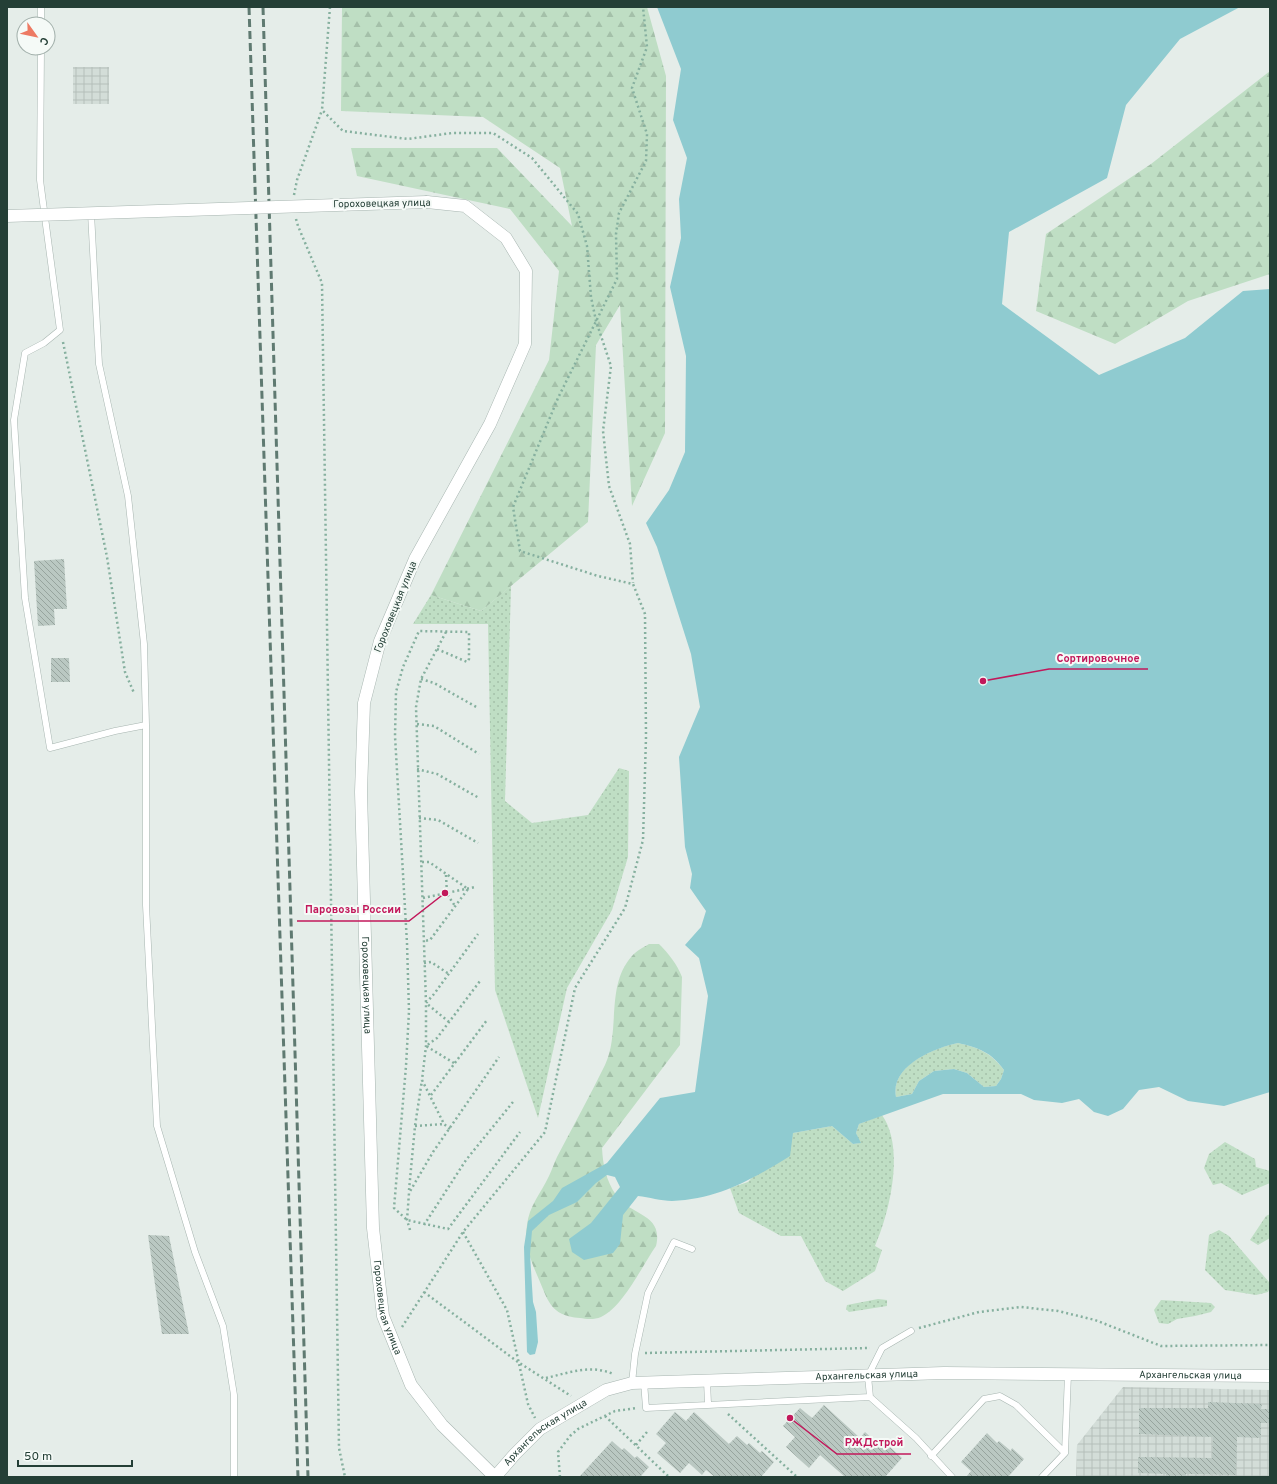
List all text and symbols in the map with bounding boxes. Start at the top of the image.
north arrow [16,16,56,56]
text: С [36,34,51,48]
street label: Гороховецкая улица [333,197,431,211]
street label: Гороховецкая улица [372,559,420,655]
callout: Сортировочное [1049,646,1148,669]
text: Сортировочное [1056,652,1140,666]
callout: Паровозы России [297,898,409,921]
text: Паровозы России [305,903,401,917]
street label: Гороховецкая улица [358,936,374,1034]
street label: Гороховецкая улица [370,1259,405,1357]
street label: Архангельская улица [815,1367,918,1384]
street label: Архангельская улица [1139,1368,1242,1382]
street label: Архангельская улица [501,1396,589,1469]
callout: РЖДстрой [837,1431,911,1454]
text: РЖДстрой [845,1436,903,1450]
scale bar [18,1442,132,1468]
text: 50 m [24,1449,52,1465]

